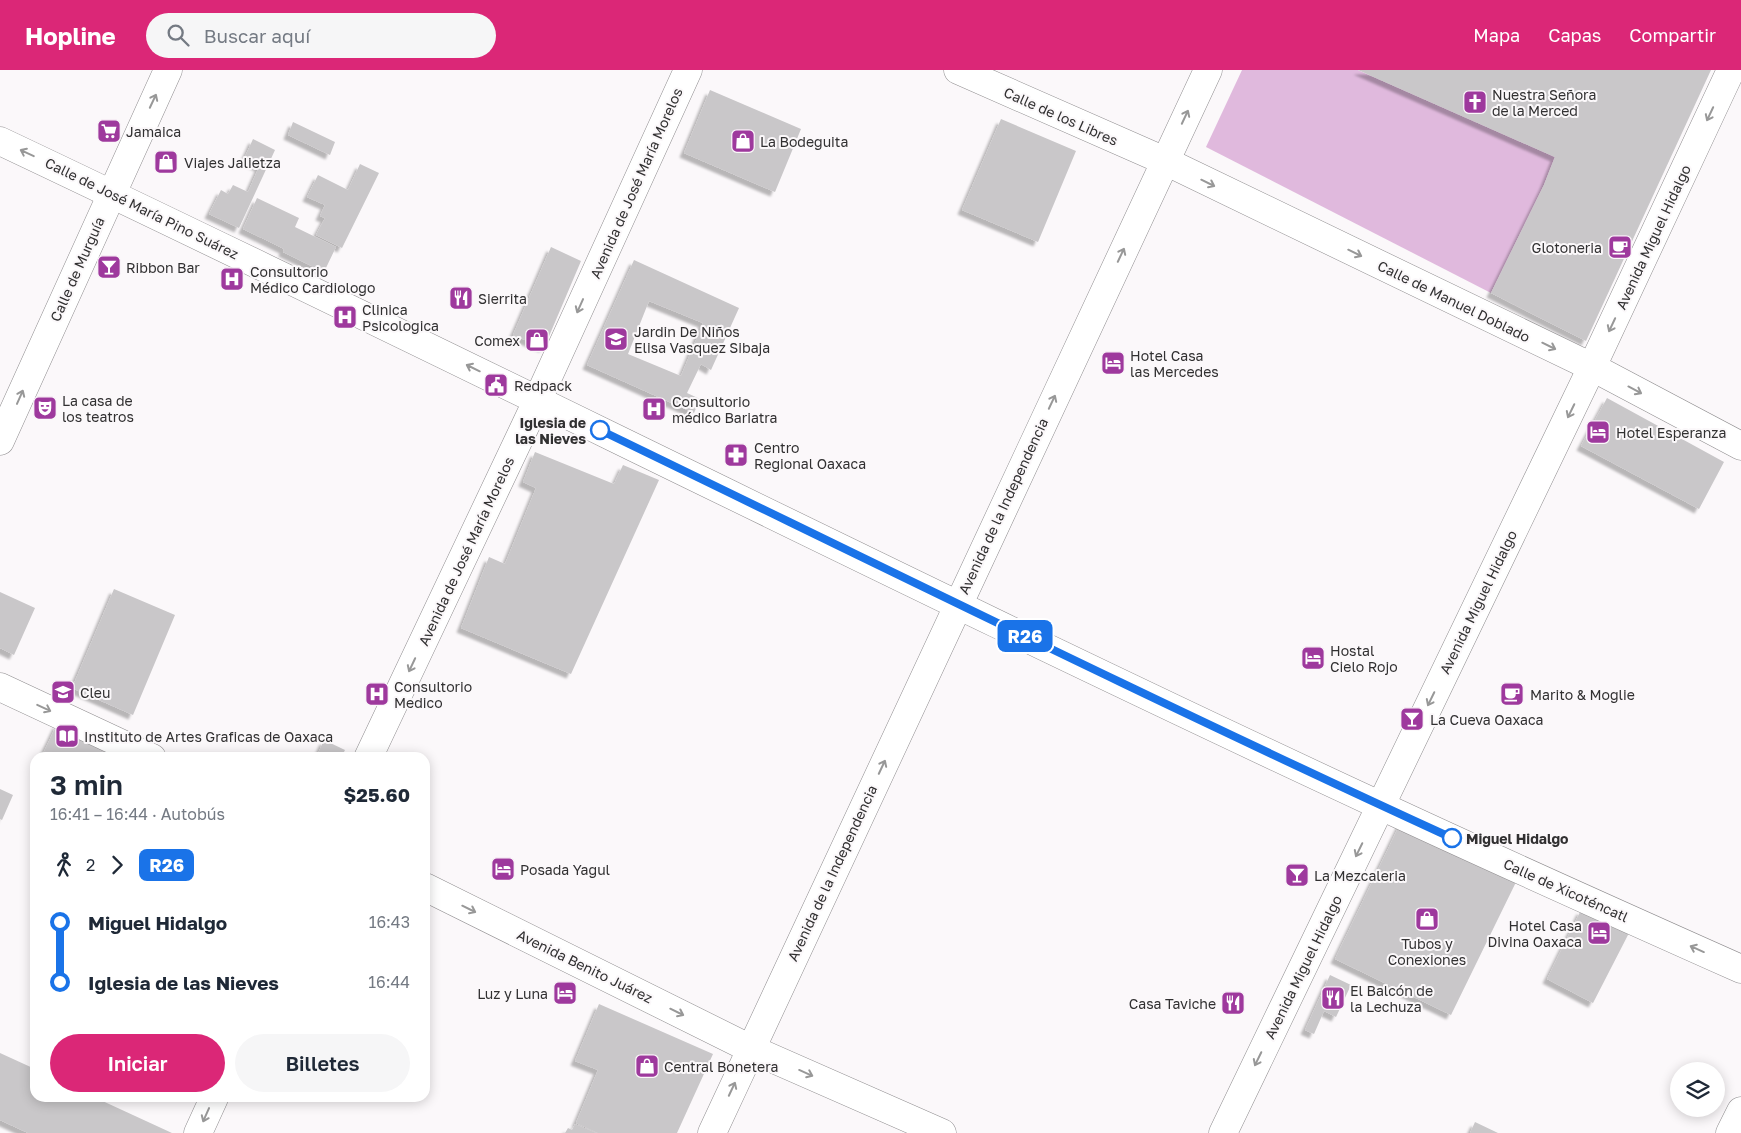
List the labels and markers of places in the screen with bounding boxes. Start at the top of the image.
place label: Nuestra Señora de la Merced [1492,86,1596,119]
church icon: Nuestra Señora de la Merced [1462,89,1488,115]
supermarket icon: Jamaica [96,118,122,144]
place label: Jamaica [126,123,181,140]
shop icon: La Bodeguita [730,128,756,154]
place label: La Bodeguita [760,133,848,150]
shop icon: Viajes Jalietza [153,149,179,175]
place label: Viajes Jalietza [184,154,281,171]
cafe icon: Glotoneria [1607,234,1633,260]
place label: Glotoneria [1532,239,1602,256]
bar icon: Ribbon Bar [96,254,122,280]
place label: Ribbon Bar [126,259,200,276]
place label: Consultorio Médico Cardiologo [250,263,375,296]
hospital icon: Consultorio Médico Cardiologo [219,266,245,292]
restaurant icon: Sierrita [448,285,474,311]
place label: Sierrita [478,290,527,307]
place label: Clinica Psicologica [362,301,439,334]
hospital icon: Clinica Psicologica [332,304,358,330]
place label: Jardin De Niños Elisa Vasquez Sibaja [634,323,770,356]
school or university icon: Jardin De Niños Elisa Vasquez Sibaja [603,326,629,352]
shop icon: Comex [524,327,550,353]
place label: Comex [474,332,520,349]
place label: Hotel Casa las Mercedes [1130,347,1219,380]
hotel icon: Hotel Casa las Mercedes [1100,350,1126,376]
public building icon: Redpack [483,372,509,398]
place label: Redpack [514,377,572,394]
place label: La casa de los teatros [62,392,134,425]
place label: Consultorio médico Bariatra [672,393,778,426]
theatre icon: La casa de los teatros [32,395,58,421]
hospital icon: Consultorio médico Bariatra [641,396,667,422]
place label: Iglesia de las Nieves [515,414,586,447]
hotel icon: Hotel Esperanza [1585,419,1611,445]
marker: Iglesia de las Nieves [590,420,610,440]
place label: Hotel Esperanza [1616,424,1726,441]
place label: Centro Regional Oaxaca [754,439,866,472]
pharmacy icon: Centro Regional Oaxaca [723,442,749,468]
place label: Hostal Cielo Rojo [1330,642,1398,675]
hotel icon: Hostal Cielo Rojo [1300,645,1326,671]
place label: Consultorio Medico [394,678,472,711]
school or university icon: Cleu [50,679,76,705]
hospital icon: Consultorio Medico [364,681,390,707]
cafe icon: Marito & Moglie [1499,681,1525,707]
place label: Cleu [80,684,110,701]
place label: Marito & Moglie [1530,686,1635,703]
bar icon: La Cueva Oaxaca [1399,706,1425,732]
place label: La Cueva Oaxaca [1430,711,1543,728]
library icon: Instituto de Artes Graficas de Oaxaca [54,723,80,749]
place label: Instituto de Artes Graficas de Oaxaca [84,728,333,745]
marker: Miguel Hidalgo [1442,828,1462,848]
place label: Miguel Hidalgo [1466,830,1569,847]
hotel icon: Posada Yagul [490,856,516,882]
place label: Posada Yagul [520,861,610,878]
bar icon: La Mezcaleria [1284,862,1310,888]
place label: La Mezcaleria [1314,867,1406,884]
shop icon: Tubos y Conexiones [1414,906,1440,932]
place label: Hotel Casa Divina Oaxaca [1488,917,1582,950]
hotel icon: Hotel Casa Divina Oaxaca [1586,920,1612,946]
place label: Tubos y Conexiones [1388,935,1466,968]
hotel icon: Luz y Luna [552,980,578,1006]
place label: El Balcón de la Lechuza [1350,982,1433,1015]
place label: Luz y Luna [477,985,548,1002]
restaurant icon: El Balcón de la Lechuza [1320,985,1346,1011]
restaurant icon: Casa Taviche [1220,990,1246,1016]
place label: Casa Taviche [1129,995,1216,1012]
shop icon: Central Bonetera [634,1053,660,1079]
place label: Central Bonetera [664,1058,778,1075]

